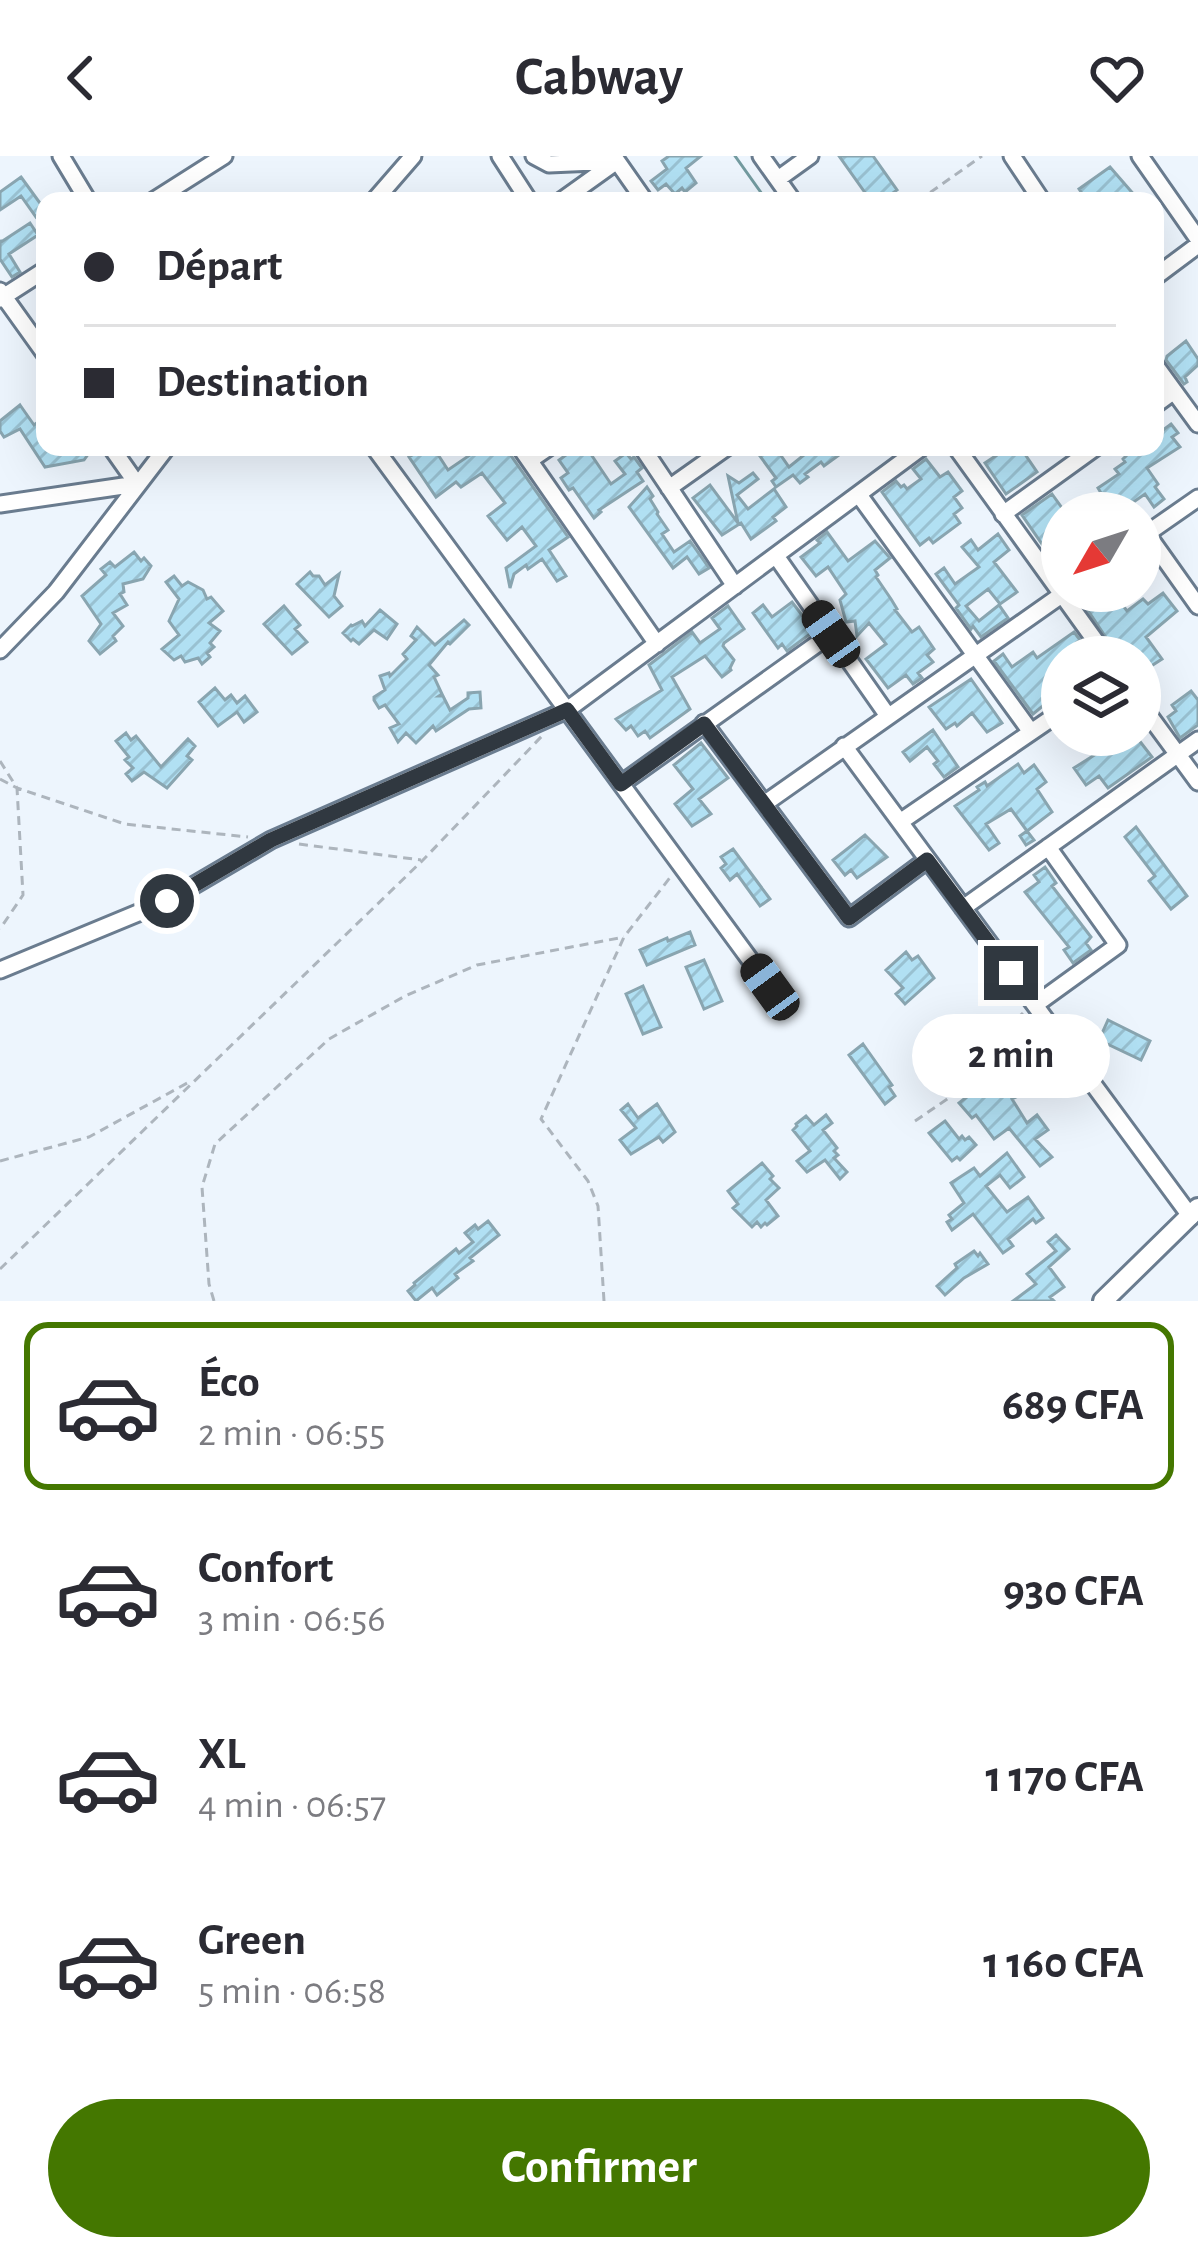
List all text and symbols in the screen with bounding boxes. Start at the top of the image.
icon: back [48,45,114,111]
icon: heart [1084,45,1150,111]
text: Cabway [515,51,683,105]
text: Départ [156,244,282,289]
text: Destination [156,360,369,405]
north arrow [1041,492,1161,612]
map controls [1041,492,1161,756]
car [796,594,866,674]
button: layers [1041,636,1161,756]
route start [140,874,194,928]
route end [984,946,1038,1000]
car [734,947,806,1027]
callout: 2 min [912,1015,1110,1099]
text: 2 min [968,1036,1054,1075]
icon: car [54,1352,162,1460]
text: Éco [198,1360,260,1405]
text: 689 CFA [1002,1383,1144,1428]
text: 2 min · 06:55 [198,1414,385,1453]
icon: car [54,1538,162,1646]
text: Confort [198,1546,333,1591]
text: 930 CFA [1003,1569,1144,1614]
text: 3 min · 06:56 [198,1600,386,1639]
icon: car [54,1724,162,1832]
text: XL [198,1732,246,1777]
text: 1 170 CFA [985,1755,1144,1800]
text: 4 min · 06:57 [198,1786,386,1825]
icon: car [54,1910,162,2018]
text: Green [198,1918,306,1963]
text: 1 160 CFA [983,1941,1144,1986]
text: 5 min · 06:58 [198,1972,386,2011]
button: Confirmer [48,2099,1150,2237]

